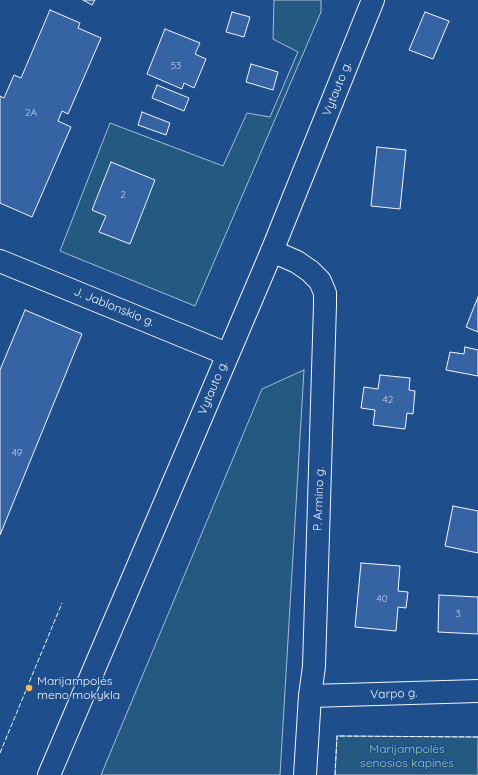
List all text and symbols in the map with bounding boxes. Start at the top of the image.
house number: 53 [171,60,181,72]
street label: Vytauto g. [320,60,354,118]
house number: 2A [25,107,37,119]
house number: 2 [120,189,126,201]
street label: J. Jablonskio g. [72,284,156,330]
street label: Vytauto g. [195,359,231,417]
house number: 42 [383,394,393,406]
house number: 49 [12,447,22,459]
street label: P. Armino g. [311,467,327,531]
house number: 40 [376,593,388,605]
house number: 3 [455,608,461,620]
place label: Marijampolės meno mokykla [37,674,120,702]
marker: Marijampolės meno mokykla [24,683,34,693]
street label: Varpo g. [370,686,418,702]
park label: Marijampolės senosios kapinės [360,742,454,770]

